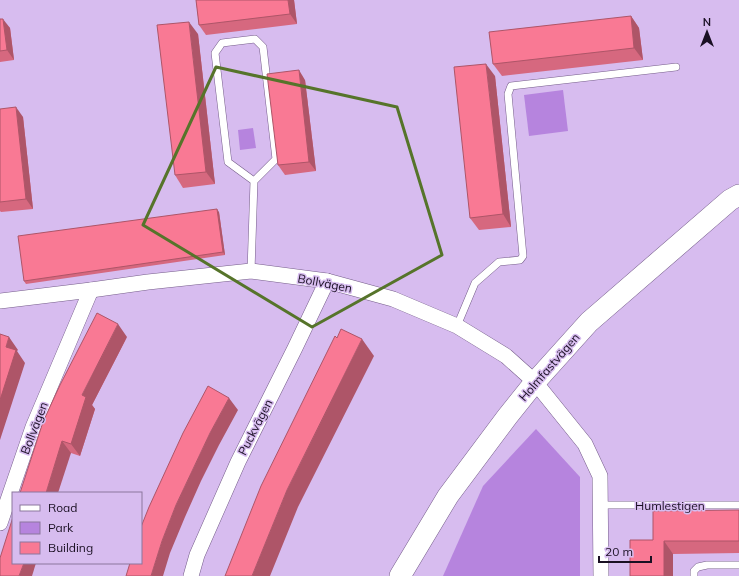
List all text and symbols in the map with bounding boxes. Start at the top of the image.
north arrow [687,12,727,52]
text: N [703,15,711,29]
street label: Bollvägen [297,270,353,296]
street label: Holmfastvägen [515,330,583,404]
street label: Puckvägen [234,396,276,458]
street label: Bollvägen [17,400,51,456]
legend [12,492,142,564]
street label: Humlestigen [635,498,705,513]
text: Road [48,500,77,515]
text: Park [48,520,74,535]
scale bar [599,538,651,564]
text: Building [48,540,93,555]
text: 20 m [605,544,633,559]

